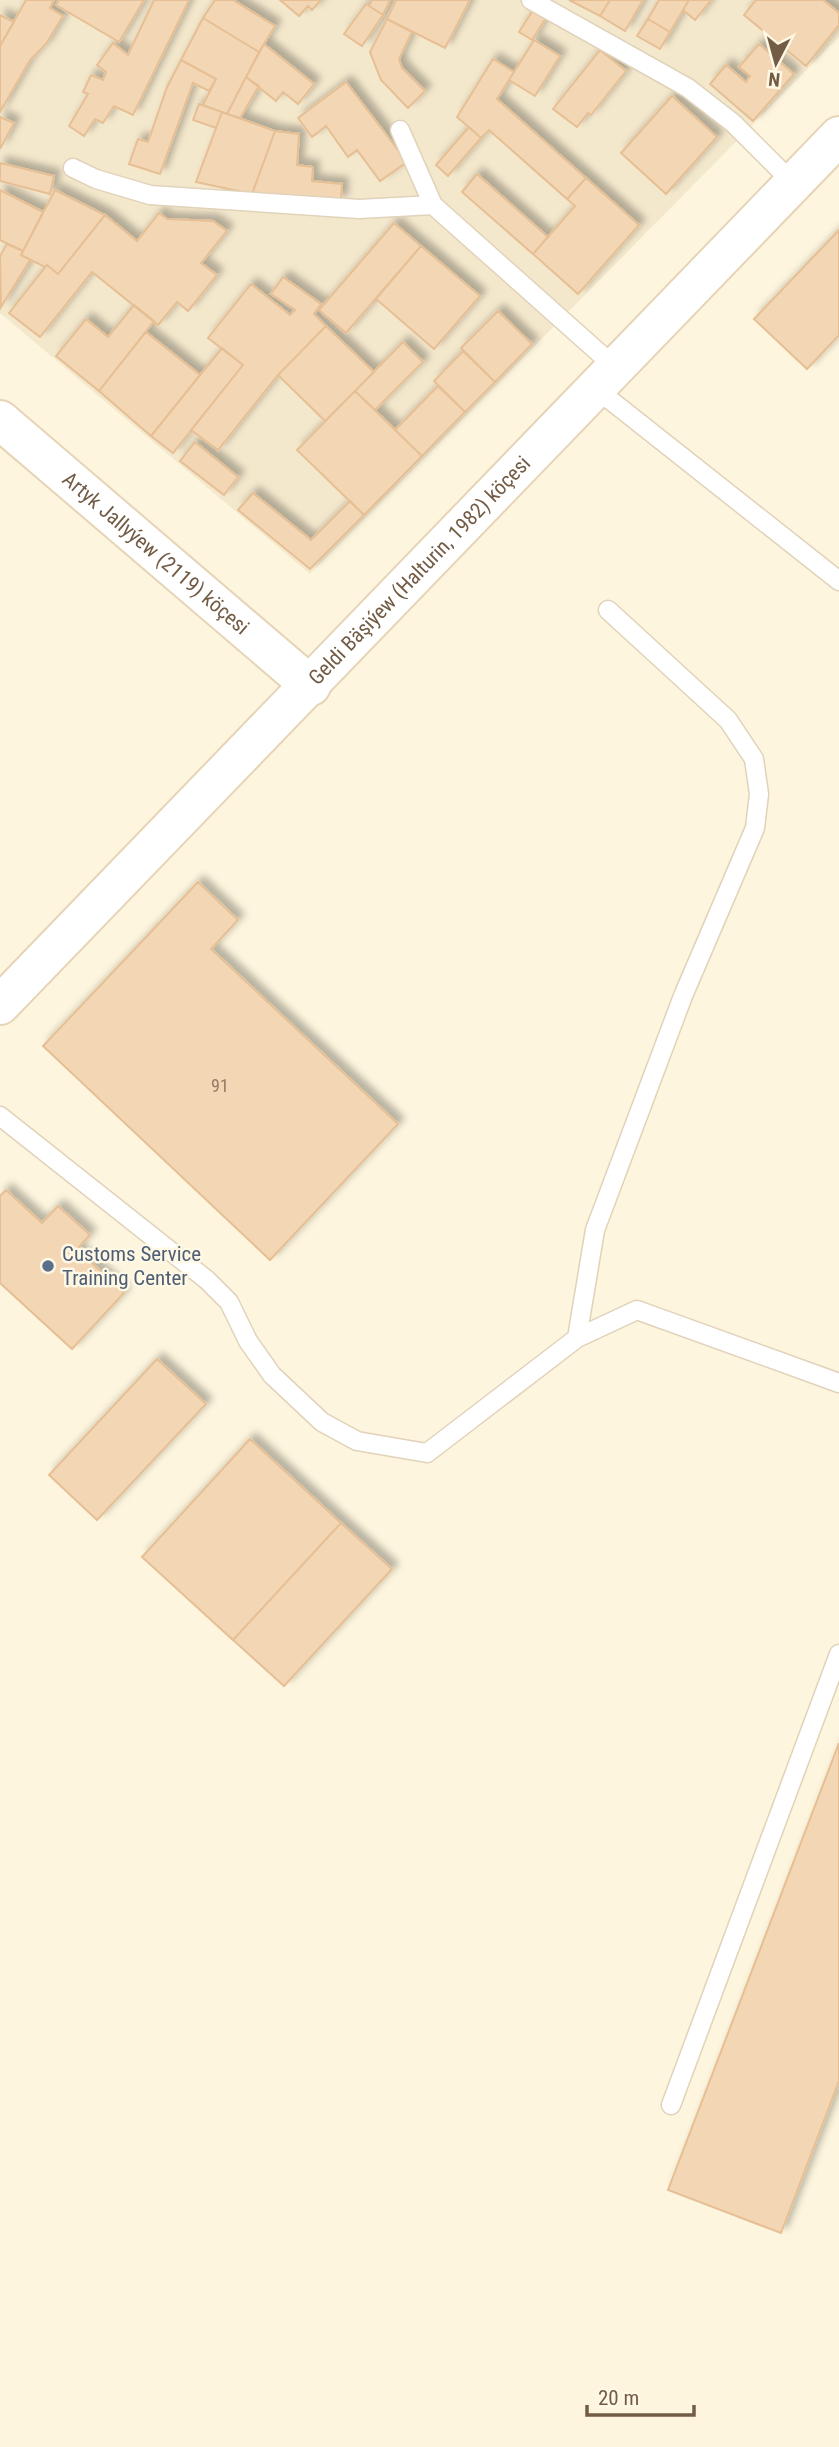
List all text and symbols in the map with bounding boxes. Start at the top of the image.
north arrow [741,28,811,98]
text: N [767,67,781,91]
street label: Geldi Bäşiýew (Halturin, 1982) köçesi [304,451,535,690]
street label: Artyk Jallyýew (2119) köçesi [58,467,254,640]
house number: 91 [211,1075,229,1096]
place label: Customs Service Training Center [62,1242,201,1290]
marker: Customs Service Training Center [40,1258,56,1274]
scale bar [587,2374,694,2418]
text: 20 m [598,2386,639,2410]

